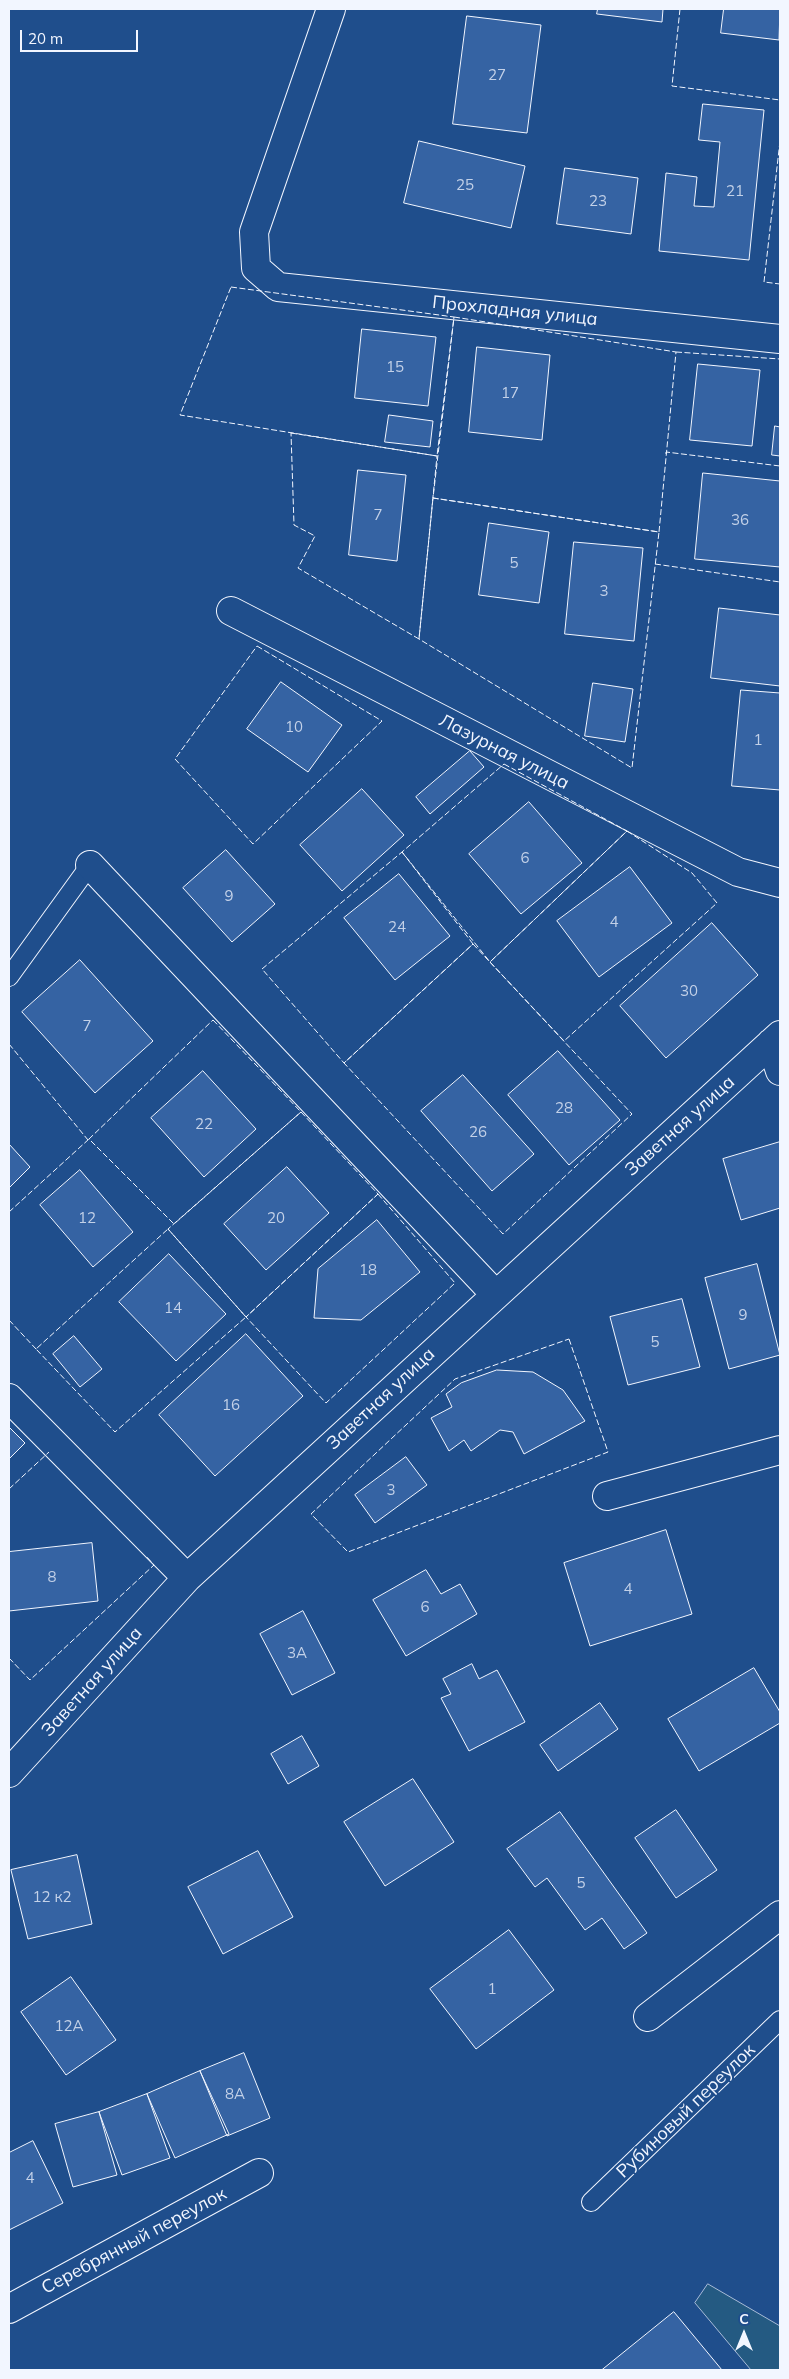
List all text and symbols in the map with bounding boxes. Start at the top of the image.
scale bar [22,20,140,52]
text: 20 m [28,29,63,48]
house number: 27 [488,66,506,84]
house number: 25 [456,176,474,194]
house number: 21 [726,182,744,200]
house number: 23 [589,192,607,210]
street label: Прохладная улица [431,292,599,330]
house number: 15 [386,358,404,376]
house number: 17 [501,384,519,402]
house number: 7 [374,506,382,524]
house number: 36 [731,511,749,529]
house number: 5 [510,554,518,572]
house number: 3 [600,582,608,600]
street label: Лазурная улица [435,710,573,794]
house number: 10 [285,718,303,736]
house number: 1 [754,731,762,749]
house number: 6 [521,849,529,867]
house number: 9 [225,887,233,905]
house number: 4 [610,913,618,931]
house number: 24 [388,918,406,936]
house number: 30 [680,982,698,1000]
house number: 7 [83,1017,91,1035]
street label: Заветная улица [621,1071,739,1181]
house number: 28 [555,1099,573,1117]
house number: 22 [195,1115,213,1133]
house number: 26 [469,1123,487,1141]
house number: 12 [78,1209,96,1227]
house number: 20 [267,1209,285,1227]
house number: 18 [359,1261,377,1279]
house number: 14 [164,1299,182,1317]
house number: 9 [739,1306,747,1324]
house number: 5 [651,1333,659,1351]
street label: Заветная улица [323,1343,439,1455]
house number: 16 [222,1396,240,1414]
house number: 3 [387,1481,395,1499]
house number: 8 [48,1568,56,1586]
house number: 4 [624,1580,632,1598]
house number: 6 [421,1598,429,1616]
street label: Заветная улица [37,1623,147,1741]
house number: 3А [287,1644,307,1662]
house number: 5 [577,1874,585,1892]
house number: 12 к2 [33,1888,71,1906]
house number: 1 [488,1980,496,1998]
house number: 12А [54,2017,84,2035]
street label: Рубиновый переулок [612,2039,760,2183]
house number: 8А [225,2085,245,2103]
house number: 4 [26,2169,34,2187]
street label: Серебрянный переулок [38,2183,230,2299]
north arrow [719,2309,769,2359]
text: С [739,2310,749,2328]

